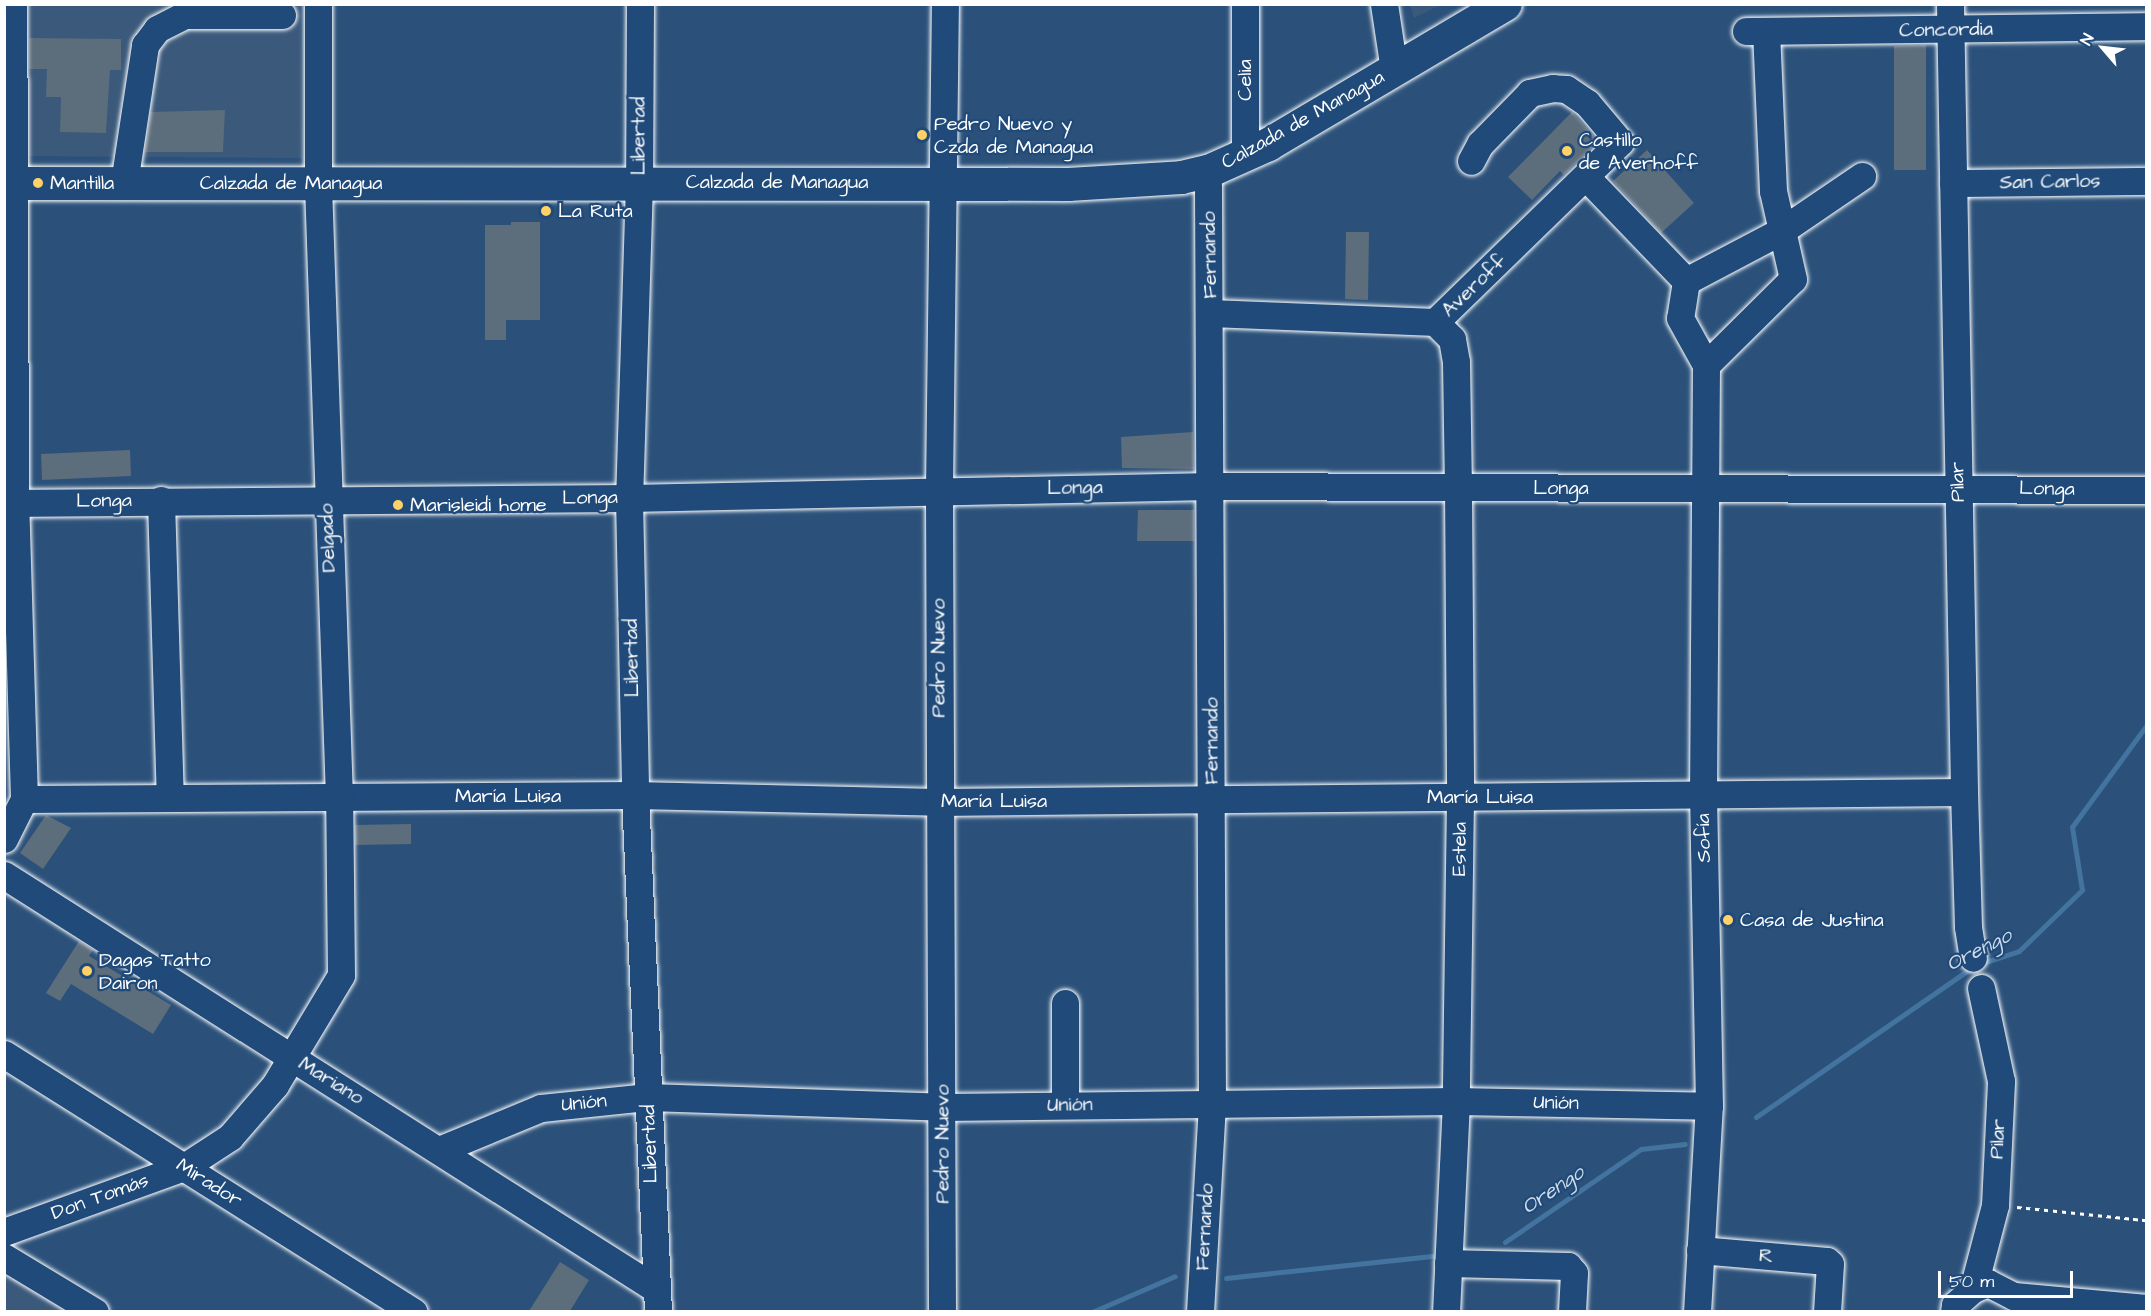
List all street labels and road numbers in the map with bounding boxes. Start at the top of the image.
street label: Concordia [1899,17,1993,43]
street label: Celia [1233,59,1257,101]
street label: Calzada de Managua [1217,65,1389,175]
street label: Libertad [627,97,651,175]
street label: San Carlos [1999,169,2101,195]
street label: Calzada de Managua [686,170,868,194]
street label: Calzada de Managua [200,171,382,195]
street label: Fernando [1197,211,1223,299]
street label: Averoff [1437,250,1511,322]
street label: Pilar [1946,462,1970,502]
street label: Longa [1047,476,1103,500]
street label: Longa [1533,476,1589,500]
street label: Longa [2019,477,2075,501]
street label: Longa [562,486,618,510]
street label: Longa [76,489,132,513]
street label: Delgado [315,503,341,573]
street label: Pedro Nuevo [927,598,951,718]
street label: Libertad [619,619,645,697]
street label: Fernando [1200,697,1224,785]
street label: María Luisa [455,784,561,808]
street label: María Luisa [1427,785,1533,809]
street label: María Luisa [941,789,1047,813]
street label: Sofía [1692,813,1716,863]
street label: Estela [1448,822,1472,876]
street label: Mariano [294,1052,368,1110]
street label: Pedro Nuevo [931,1084,955,1204]
street label: Unión [560,1089,608,1117]
street label: Unión [1533,1091,1579,1115]
street label: Unión [1047,1093,1093,1117]
street label: Libertad [637,1104,663,1184]
street label: Pilar [1985,1118,2011,1160]
street label: Mirador [172,1153,246,1213]
street label: Don Tomás [48,1168,152,1226]
street label: Fernando [1191,1183,1219,1271]
street label: R [1758,1243,1774,1269]

